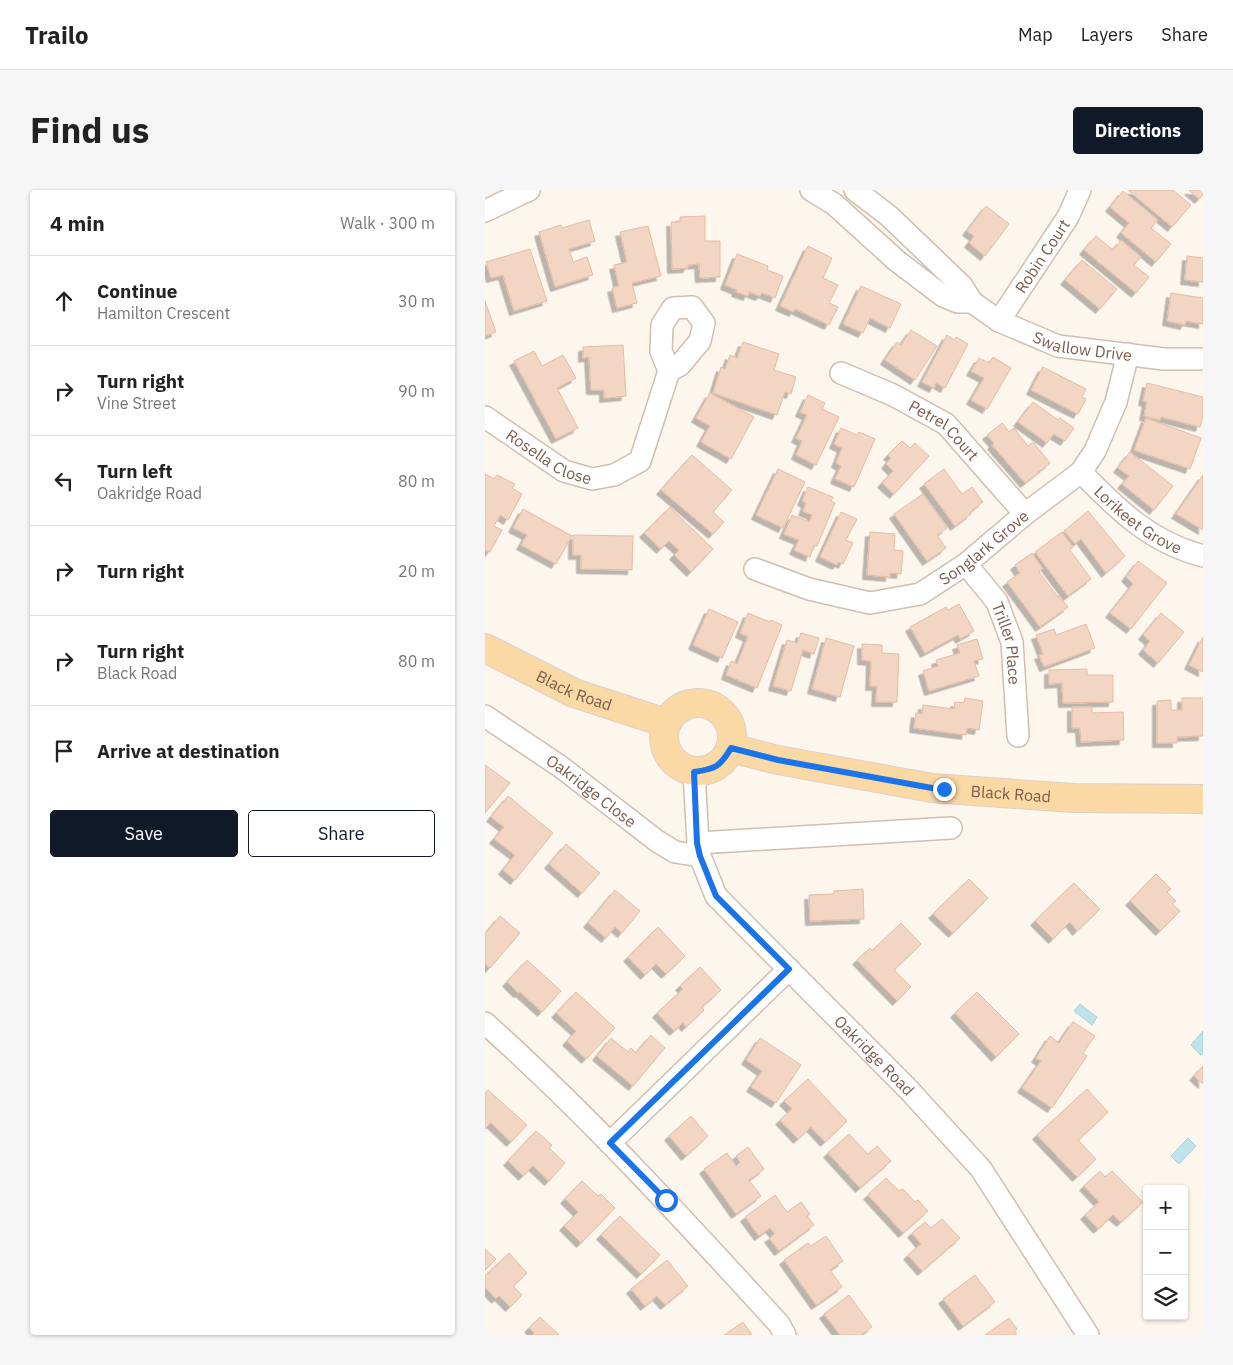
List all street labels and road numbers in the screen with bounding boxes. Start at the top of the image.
street label: Robin Court [1010,215,1074,297]
street label: Swallow Drive [1030,327,1133,365]
street label: Petrel Court [905,396,983,465]
street label: Rosella Close [502,424,594,489]
street label: Lorikeet Grove [1090,481,1185,558]
street label: Songlark Grove [935,505,1033,589]
street label: Triller Place [988,599,1025,685]
street label: Black Road [533,666,615,715]
street label: Oakridge Close [542,750,641,832]
street label: Black Road [970,781,1052,806]
street label: Oakridge Road [830,1011,919,1099]

